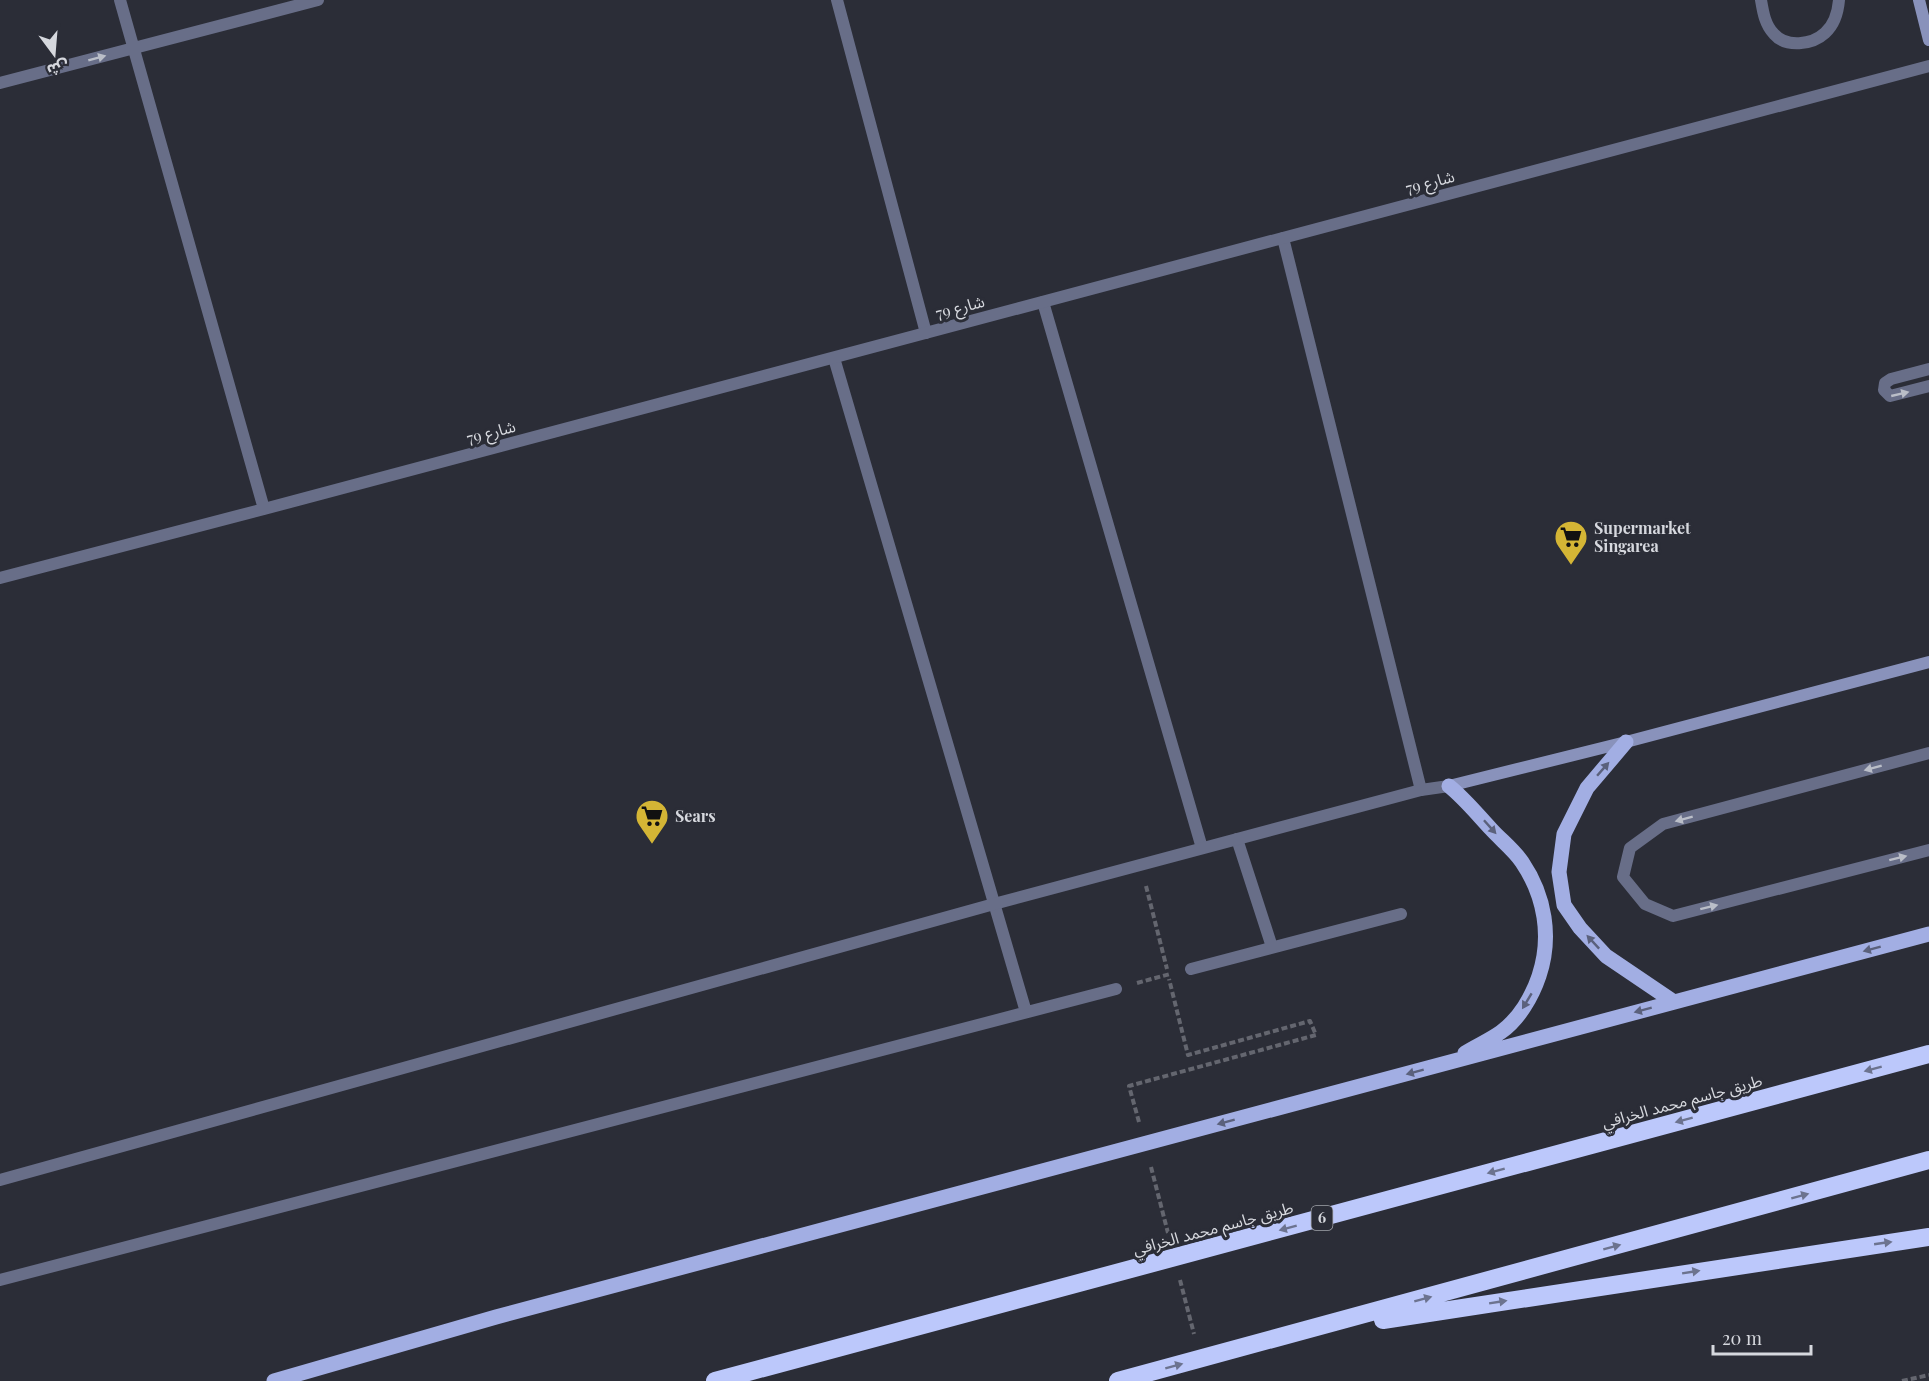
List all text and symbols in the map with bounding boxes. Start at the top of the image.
north arrow [24,24,84,84]
one-way arrow [88,52,106,62]
text: ش [45,56,72,82]
street label: شارع 79 [1403,165,1457,201]
street label: شارع 79 [933,290,987,326]
one-way arrow [1891,388,1909,398]
street label: شارع 79 [464,415,518,451]
place label: Supermarket Singarea [1594,517,1691,556]
supermarket icon: Supermarket Singarea [1553,519,1589,566]
one-way arrow [1596,762,1609,777]
one-way arrow [1863,764,1881,773]
supermarket icon: Sears [634,798,670,845]
place label: Sears [675,805,716,826]
one-way arrow [1675,814,1693,824]
one-way arrow [1483,820,1497,835]
one-way arrow [1889,853,1907,862]
one-way arrow [1700,901,1718,911]
one-way arrow [1587,935,1601,949]
one-way arrow [1863,945,1882,955]
one-way arrow [1522,993,1532,1010]
one-way arrow [1634,1006,1652,1015]
one-way arrow [1863,1065,1881,1074]
one-way arrow [1405,1068,1423,1077]
street label: طريق جاسم محمد الخرافي [1599,1069,1765,1135]
one-way arrow [1675,1116,1693,1125]
one-way arrow [1217,1118,1235,1127]
one-way arrow [1487,1167,1505,1177]
one-way arrow [1791,1191,1809,1200]
street label: طريق جاسم محمد الخرافي [1130,1196,1296,1262]
road number: 6 [1312,1206,1332,1230]
one-way arrow [1279,1224,1297,1233]
one-way arrow [1874,1239,1893,1248]
one-way arrow [1602,1242,1621,1252]
one-way arrow [1681,1268,1700,1277]
one-way arrow [1415,1294,1433,1303]
one-way arrow [1488,1298,1507,1307]
scale bar [1713,1318,1810,1356]
text: 20 m [1722,1326,1762,1350]
one-way arrow [1165,1361,1183,1370]

